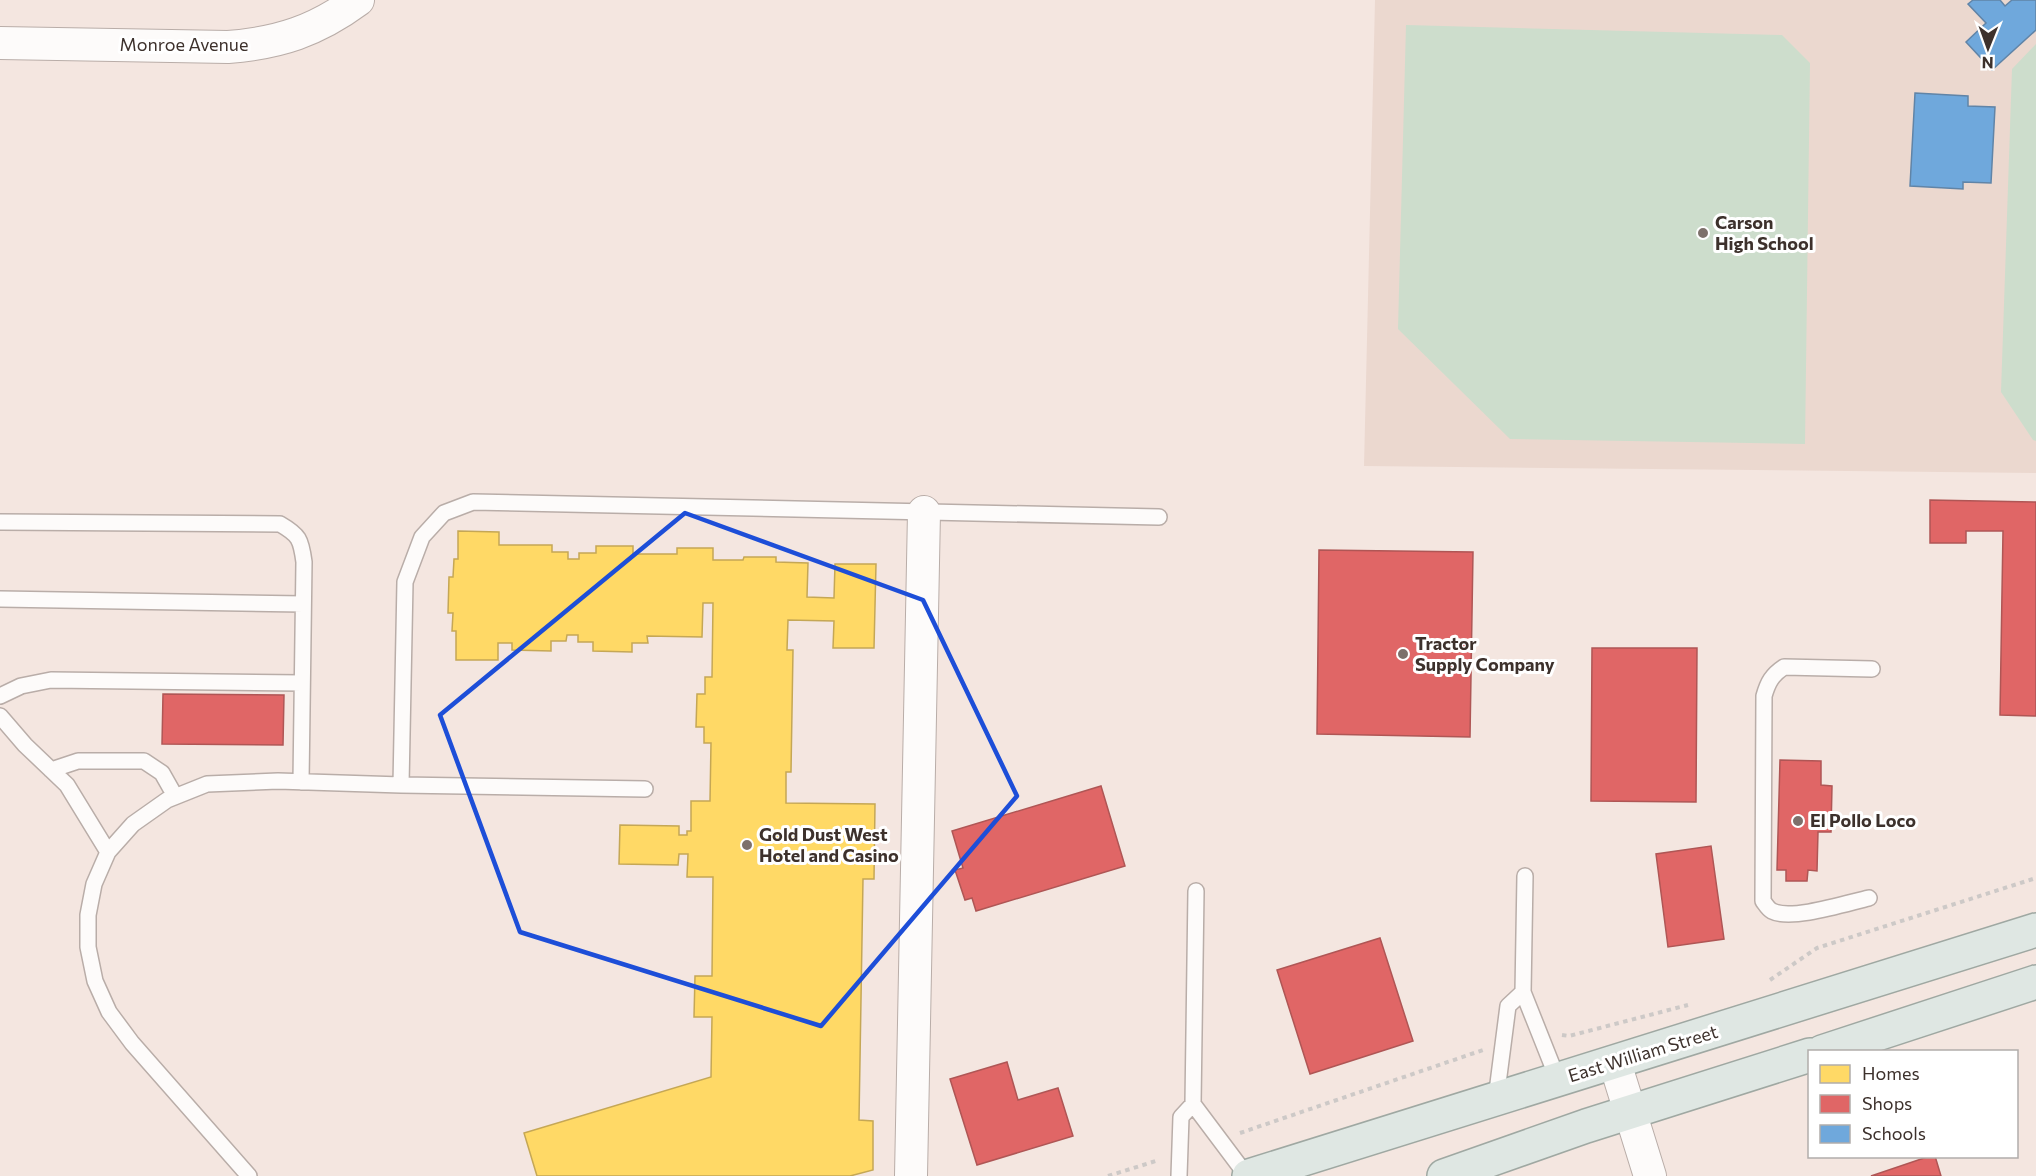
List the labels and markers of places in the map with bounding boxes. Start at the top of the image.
place label: Carson High School [1715,211,1814,254]
marker: Carson High School [1696,226,1710,240]
place label: Tractor Supply Company [1415,632,1555,675]
marker: Tractor Supply Company [1396,647,1410,661]
place label: El Pollo Loco [1810,809,1916,831]
marker: El Pollo Loco [1791,814,1805,828]
place label: Gold Dust West Hotel and Casino [759,823,899,866]
marker: Gold Dust West Hotel and Casino [740,838,754,852]

